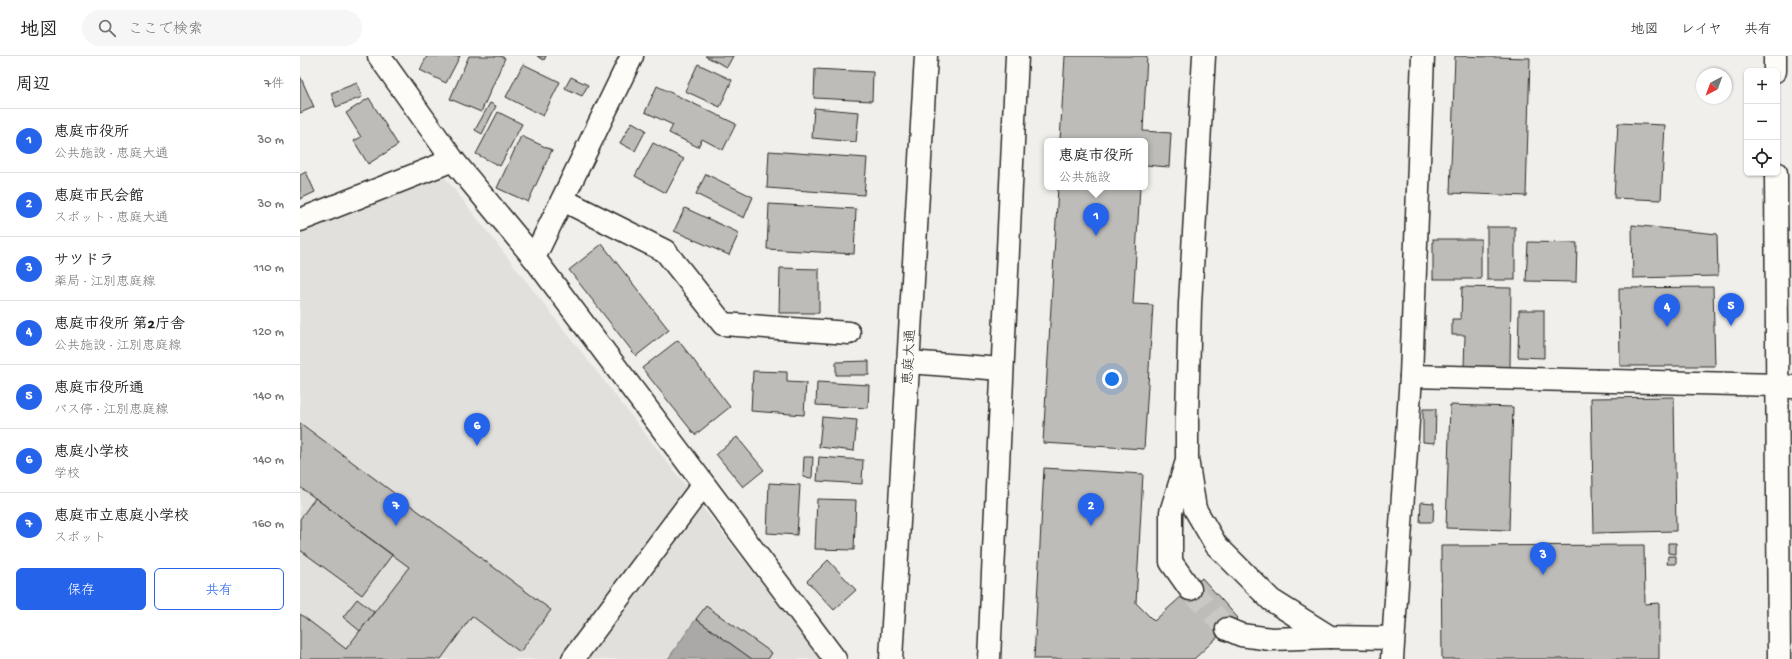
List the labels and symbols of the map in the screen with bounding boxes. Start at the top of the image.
north arrow [1696,68,1732,104]
pin: 1 [1083,203,1109,236]
pin: 5 [1718,293,1744,326]
pin: 4 [1654,294,1680,327]
street label: 恵庭大通 [901,329,920,386]
your location [1102,369,1122,389]
pin: 6 [464,413,490,446]
pin: 7 [383,493,409,526]
pin: 2 [1078,493,1104,526]
pin: 3 [1530,542,1556,575]

